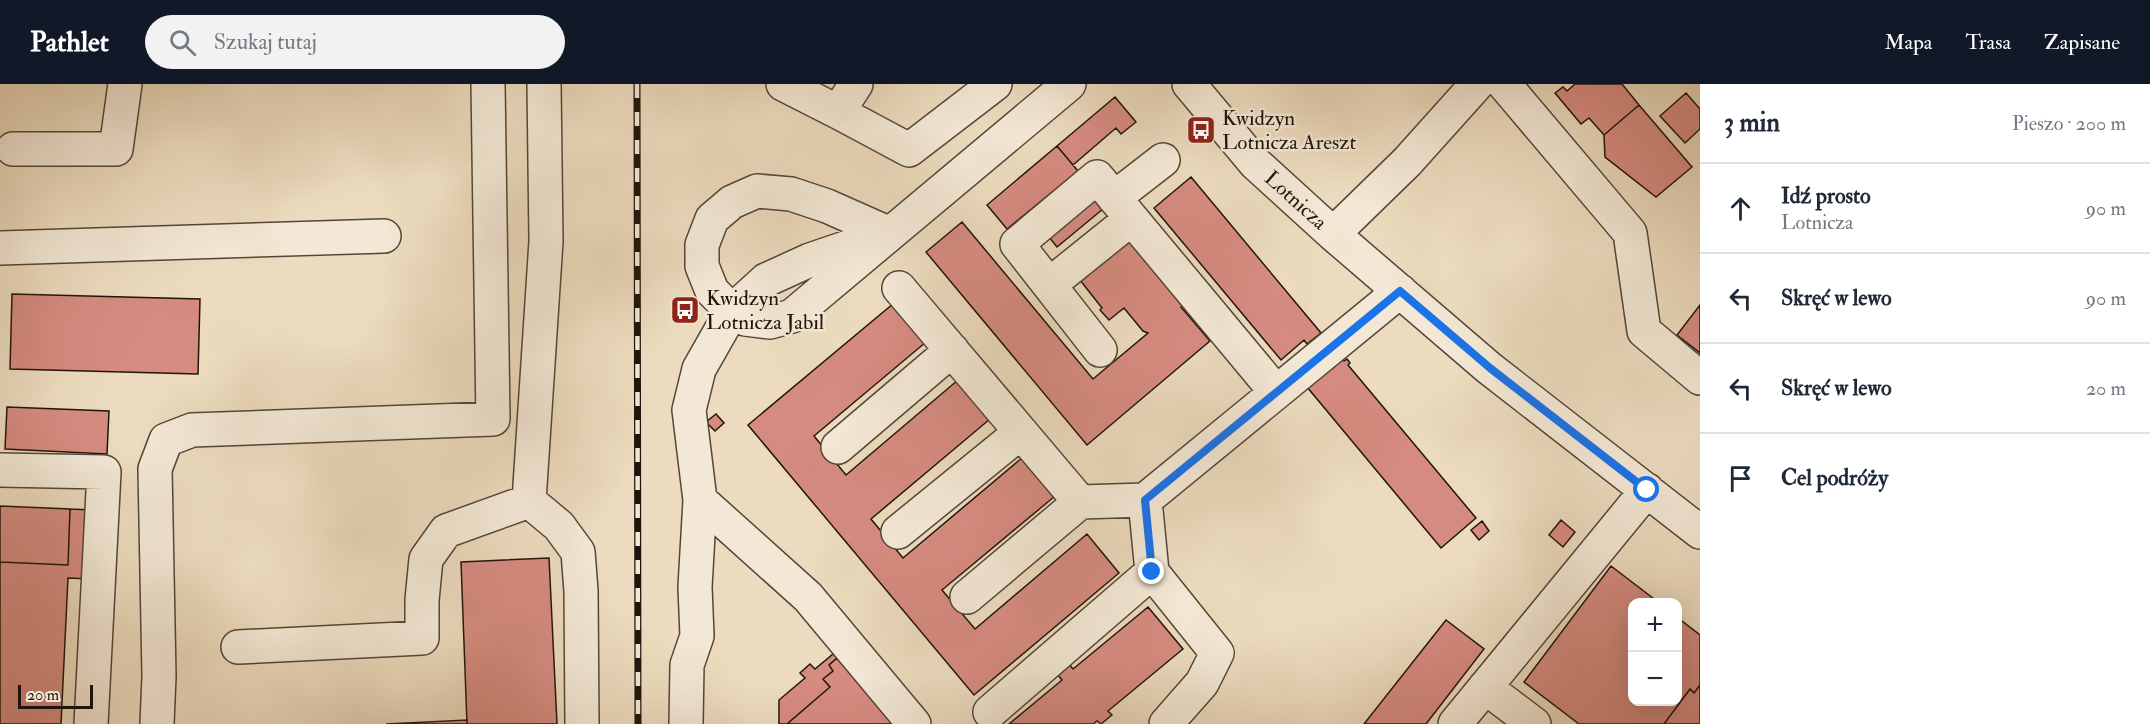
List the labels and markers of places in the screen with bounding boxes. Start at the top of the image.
place label: Kwidzyn Lotnicza Areszt [1222,105,1356,156]
bus stop icon: Kwidzyn Lotnicza Areszt [1185,114,1217,146]
place label: Kwidzyn Lotnicza Jabil [706,285,825,336]
bus stop icon: Kwidzyn Lotnicza Jabil [669,294,701,326]

